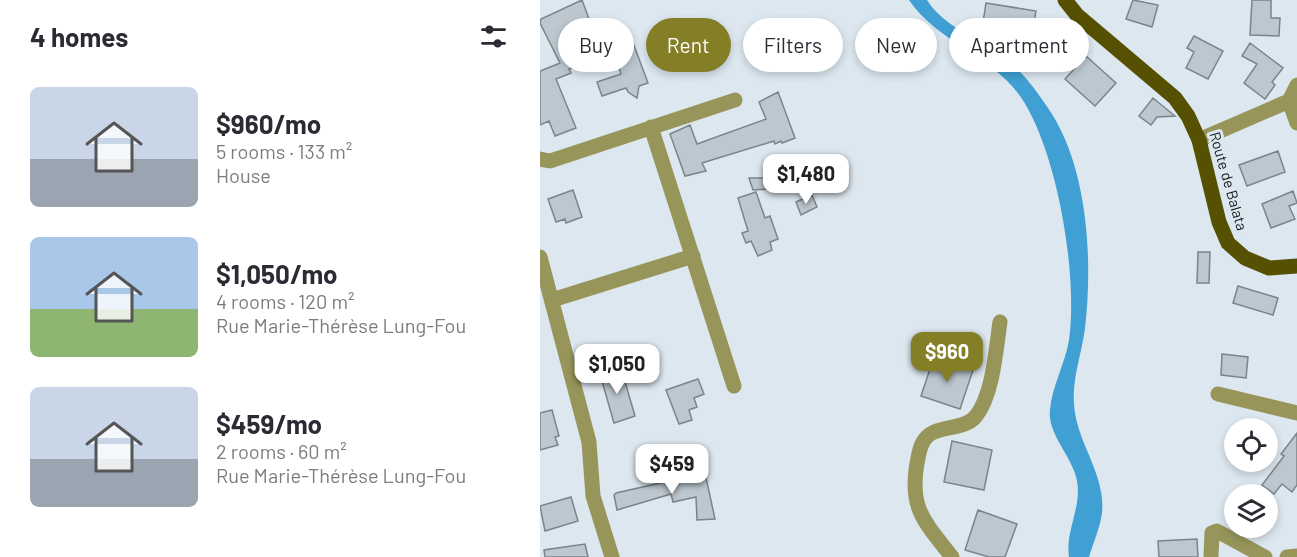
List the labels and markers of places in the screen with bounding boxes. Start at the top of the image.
pin: $1,480 [757,154,855,205]
pin: $960 [911,332,983,383]
pin: $1,050 [568,344,666,395]
pin: $459 [636,444,708,495]

